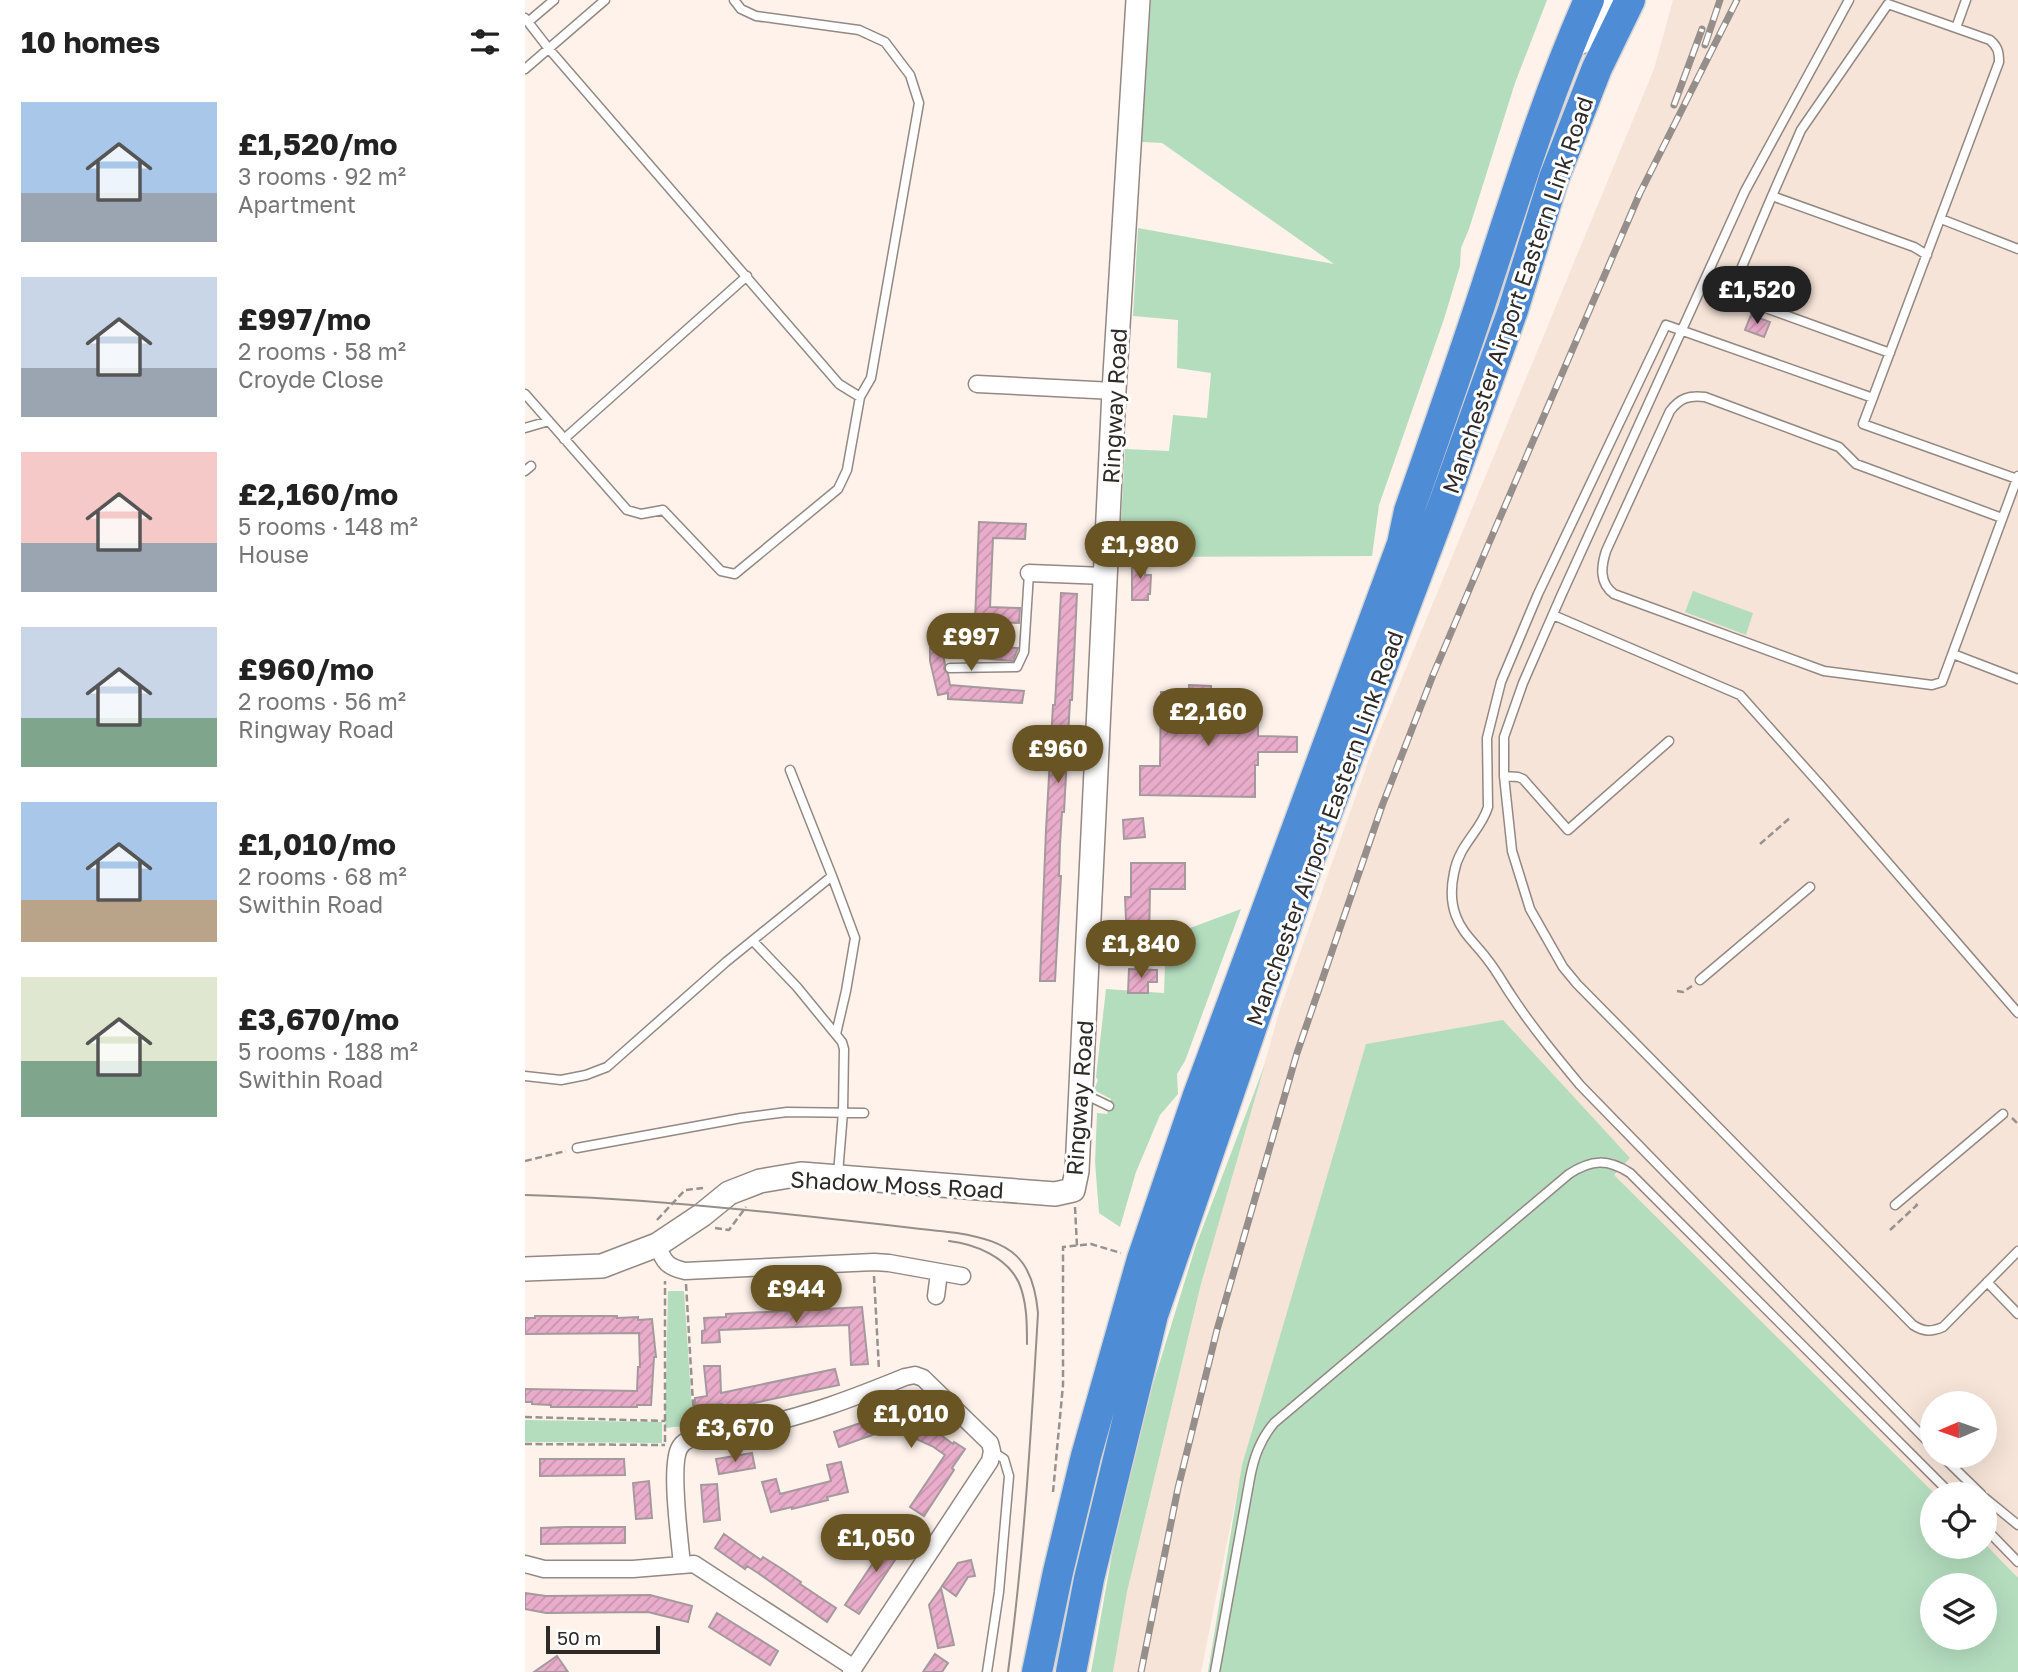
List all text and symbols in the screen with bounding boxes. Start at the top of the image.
icon: filters [466,23,504,61]
text: 10 homes [21,24,160,60]
street label: Manchester Airport Eastern Link Road [1436,93,1598,497]
text: £1,520/mo [238,126,398,162]
icon: home [77,130,161,214]
text: 3 rooms · 92 m² [238,162,406,190]
text: Apartment [238,190,356,218]
pin: £1,520 [1700,266,1814,326]
text: £1,520 [1718,275,1796,303]
text: £997/mo [238,301,371,337]
icon: home [77,305,161,389]
street label: Ringway Road [1096,327,1132,485]
text: 2 rooms · 58 m² [238,337,406,365]
text: Croyde Close [238,365,383,393]
text: £2,160/mo [238,476,398,512]
icon: home [77,480,161,564]
text: 5 rooms · 148 m² [238,512,418,540]
pin: £1,980 [1083,522,1197,581]
text: £1,980 [1101,530,1179,558]
text: House [238,540,309,568]
pin: £997 [930,614,1012,673]
text: £997 [943,622,999,650]
street label: Manchester Airport Eastern Link Road [1239,627,1409,1029]
text: £960/mo [238,651,374,687]
icon: home [77,655,161,739]
text: 2 rooms · 56 m² [238,687,406,715]
pin: £2,160 [1151,688,1265,748]
text: £2,160 [1169,697,1247,725]
text: Ringway Road [238,715,394,743]
pin: £960 [1017,726,1099,785]
text: £960 [1028,734,1088,762]
text: £1,010/mo [238,826,396,862]
icon: home [77,830,161,914]
text: 2 rooms · 68 m² [238,862,407,890]
text: Swithin Road [238,890,383,918]
pin: £1,840 [1084,920,1198,980]
text: £1,840 [1102,929,1180,957]
text: £3,670/mo [238,1001,399,1037]
icon: home [77,1005,161,1089]
street label: Ringway Road [1060,1019,1098,1177]
text: 5 rooms · 188 m² [238,1037,418,1065]
text: Swithin Road [238,1065,383,1093]
street label: Shadow Moss Road [789,1164,1005,1204]
pin: £944 [755,1266,837,1325]
text: £944 [767,1274,825,1302]
pin: £1,010 [854,1390,968,1450]
north arrow [1920,1391,1997,1468]
map controls [1920,1391,1997,1650]
text: £1,010 [873,1399,949,1427]
pin: £3,670 [678,1404,792,1464]
text: £3,670 [696,1413,774,1441]
button: locate [1920,1482,1997,1559]
pin: £1,050 [819,1514,933,1574]
text: £1,050 [837,1523,915,1551]
button: layers [1920,1573,1997,1650]
scale bar [546,1623,660,1655]
text: 50 m [557,1626,601,1649]

